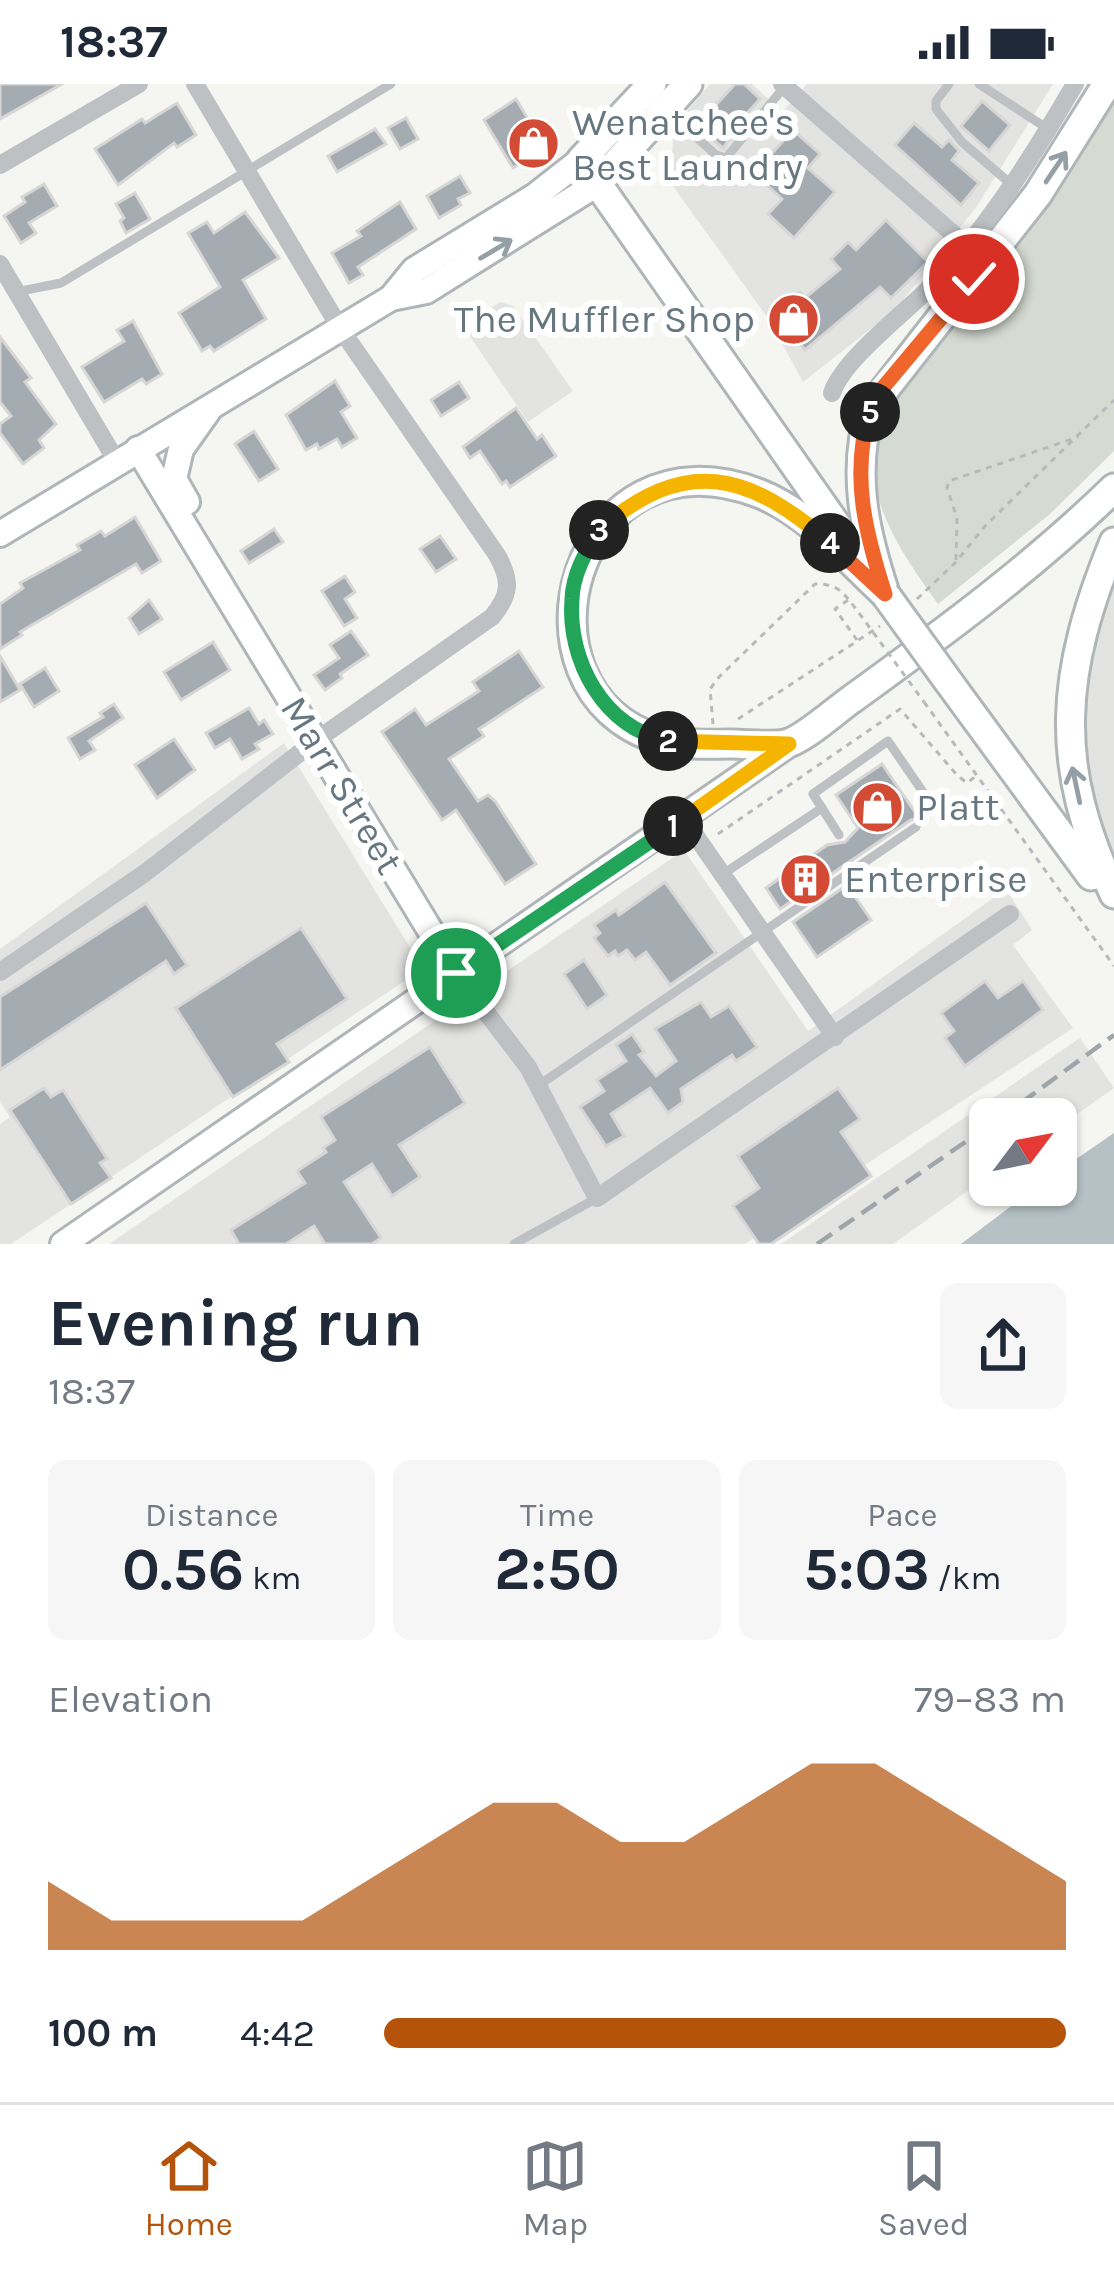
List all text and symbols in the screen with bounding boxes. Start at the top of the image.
text: 18:37 [60,16,168,68]
place label: Wenatchee's Best Laundry [572,99,803,190]
shop icon: Wenatchee's Best Laundry [505,116,561,172]
one-way arrow [1043,151,1068,185]
pin [923,228,1025,330]
one-way arrow [478,237,512,261]
icon: check [941,246,1007,312]
shop icon: The Muffler Shop [766,291,822,347]
place label: The Muffler Shop [454,296,755,342]
pin: 5 [840,382,900,442]
text: 5 [860,393,880,431]
pin: 3 [569,500,629,560]
text: 3 [589,511,609,549]
pin: 4 [800,513,860,573]
text: 4 [820,524,840,562]
street label: Marr Street [271,688,413,882]
pin: 2 [638,711,698,771]
text: 2 [658,722,678,760]
one-way arrow [1063,766,1086,804]
shop icon: Platt [849,779,905,835]
place label: Platt [916,784,999,830]
pin: 1 [643,796,703,856]
text: 1 [667,807,679,845]
building icon: Enterprise [777,851,833,907]
place label: Enterprise [844,856,1027,902]
pin [405,922,507,1024]
icon: arrive [423,940,489,1006]
north arrow [969,1098,1077,1206]
map controls [969,1098,1077,1206]
button: share [940,1283,1066,1409]
text: Evening run [48,1284,423,1362]
text: 18:37 [48,1368,135,1414]
text: Distance [145,1496,278,1534]
text: Time [520,1496,594,1534]
text: Pace [867,1496,938,1534]
text: 0.56 [122,1534,244,1604]
text: 2:50 [494,1534,620,1604]
text: 5:03 [803,1534,930,1604]
text: km [244,1559,301,1597]
text: /km [930,1559,1001,1597]
text: Elevation [48,1676,213,1722]
text: 79–83 m [914,1676,1066,1722]
text: 100 m [48,2010,158,2056]
text: 4:42 [240,2010,315,2056]
tab: Home [145,2133,233,2243]
tab: Map [522,2133,588,2243]
tab: Saved [878,2133,969,2243]

